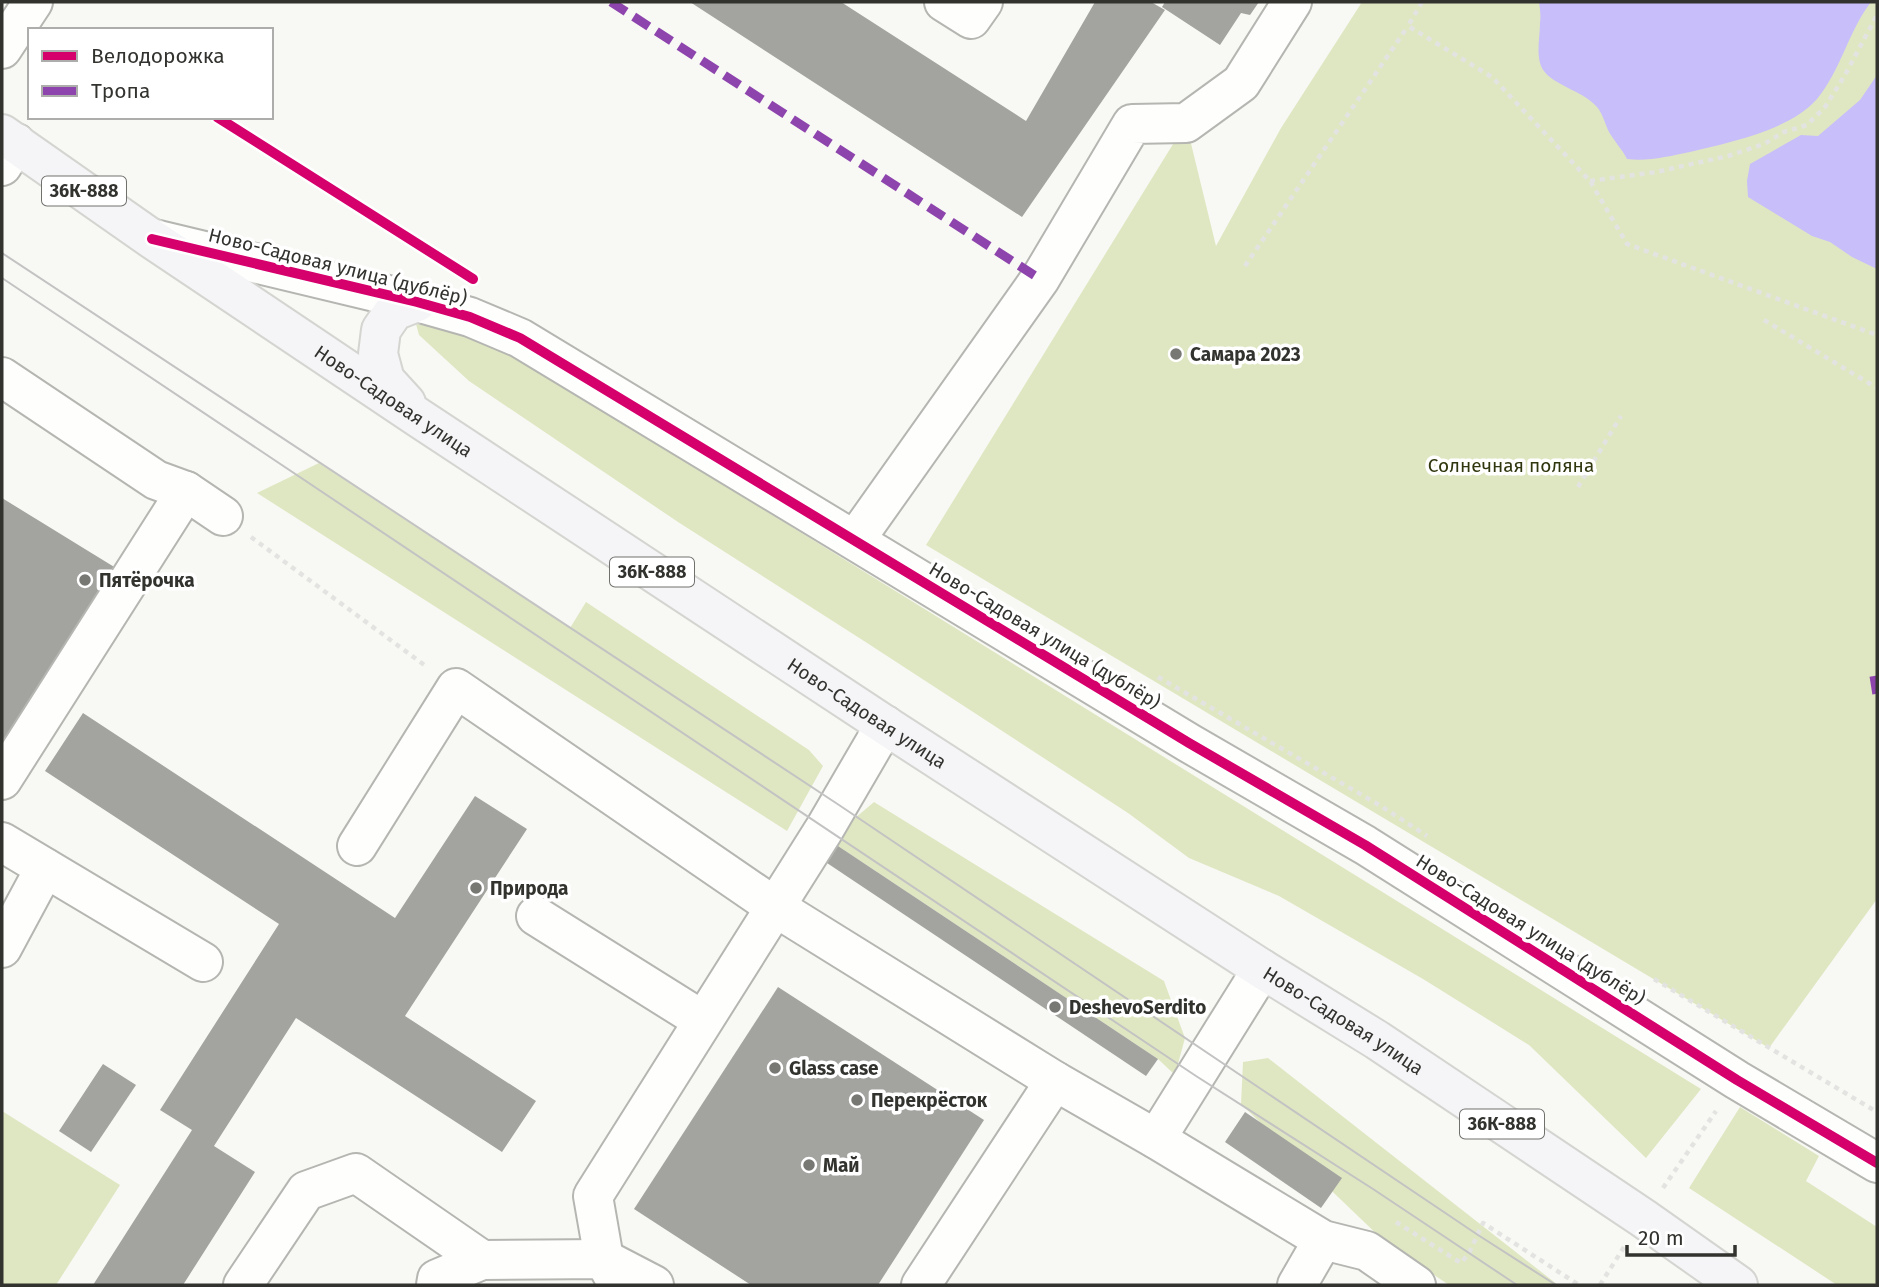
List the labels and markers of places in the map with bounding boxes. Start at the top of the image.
place label: Самара 2023 [1190,343,1301,366]
marker: Самара 2023 [1168,346,1184,362]
place label: Пятёрочка [99,569,195,592]
marker: Пятёрочка [77,572,93,588]
place label: Природа [490,877,568,900]
marker: Природа [468,880,484,896]
place label: DeshevoSerdito [1069,996,1206,1019]
marker: DeshevoSerdito [1047,999,1063,1015]
place label: Glass case [789,1057,879,1080]
marker: Glass case [767,1060,783,1076]
place label: Перекрёсток [871,1089,988,1112]
marker: Перекрёсток [849,1092,865,1108]
place label: Май [823,1154,860,1177]
marker: Май [801,1157,817,1173]

